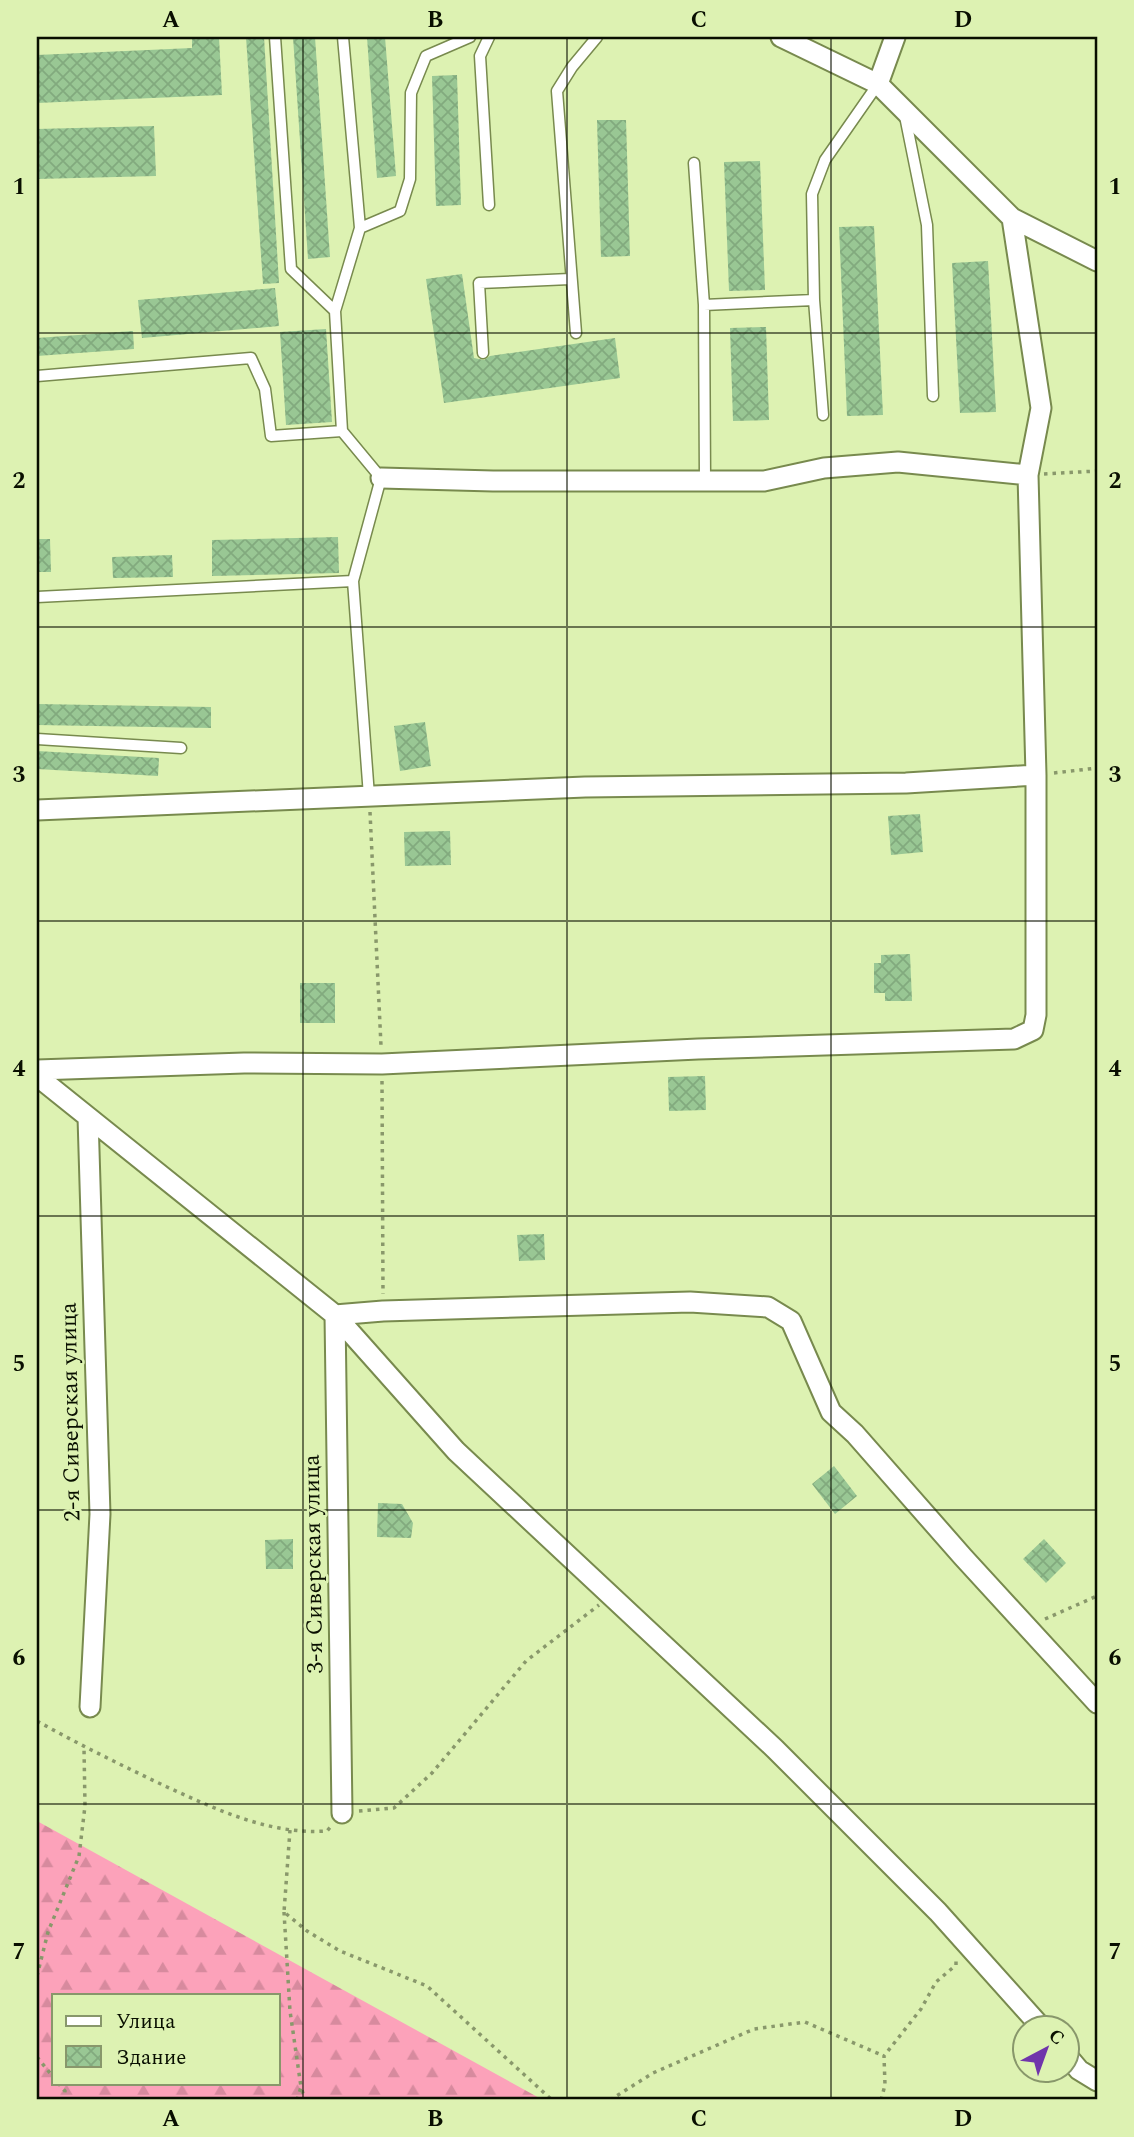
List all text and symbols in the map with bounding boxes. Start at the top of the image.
text: A [162,3,180,38]
text: B [427,3,443,38]
text: C [691,3,707,38]
text: D [954,3,972,38]
text: 1 [13,170,25,205]
text: 1 [1109,170,1121,205]
text: 2 [13,464,26,499]
text: 2 [1109,464,1122,499]
text: 3 [13,758,26,793]
text: 3 [1109,758,1122,793]
text: 4 [13,1052,26,1087]
text: 4 [1109,1052,1122,1087]
street label: 2-я Сиверская улица [52,1302,90,1522]
text: 5 [13,1347,25,1382]
text: 5 [1109,1347,1121,1382]
street label: 3-я Сиверская улица [295,1454,333,1674]
text: 6 [13,1641,26,1676]
text: 6 [1109,1641,1122,1676]
text: 7 [13,1935,25,1970]
text: 7 [1109,1935,1121,1970]
legend [52,1994,280,2084]
text: Улица [116,2006,176,2038]
north arrow [1012,2014,1082,2084]
text: С [1042,2022,1071,2053]
text: Здание [116,2042,186,2074]
text: A [162,2102,180,2137]
text: B [427,2102,443,2137]
text: C [691,2102,707,2137]
text: D [954,2102,972,2137]

